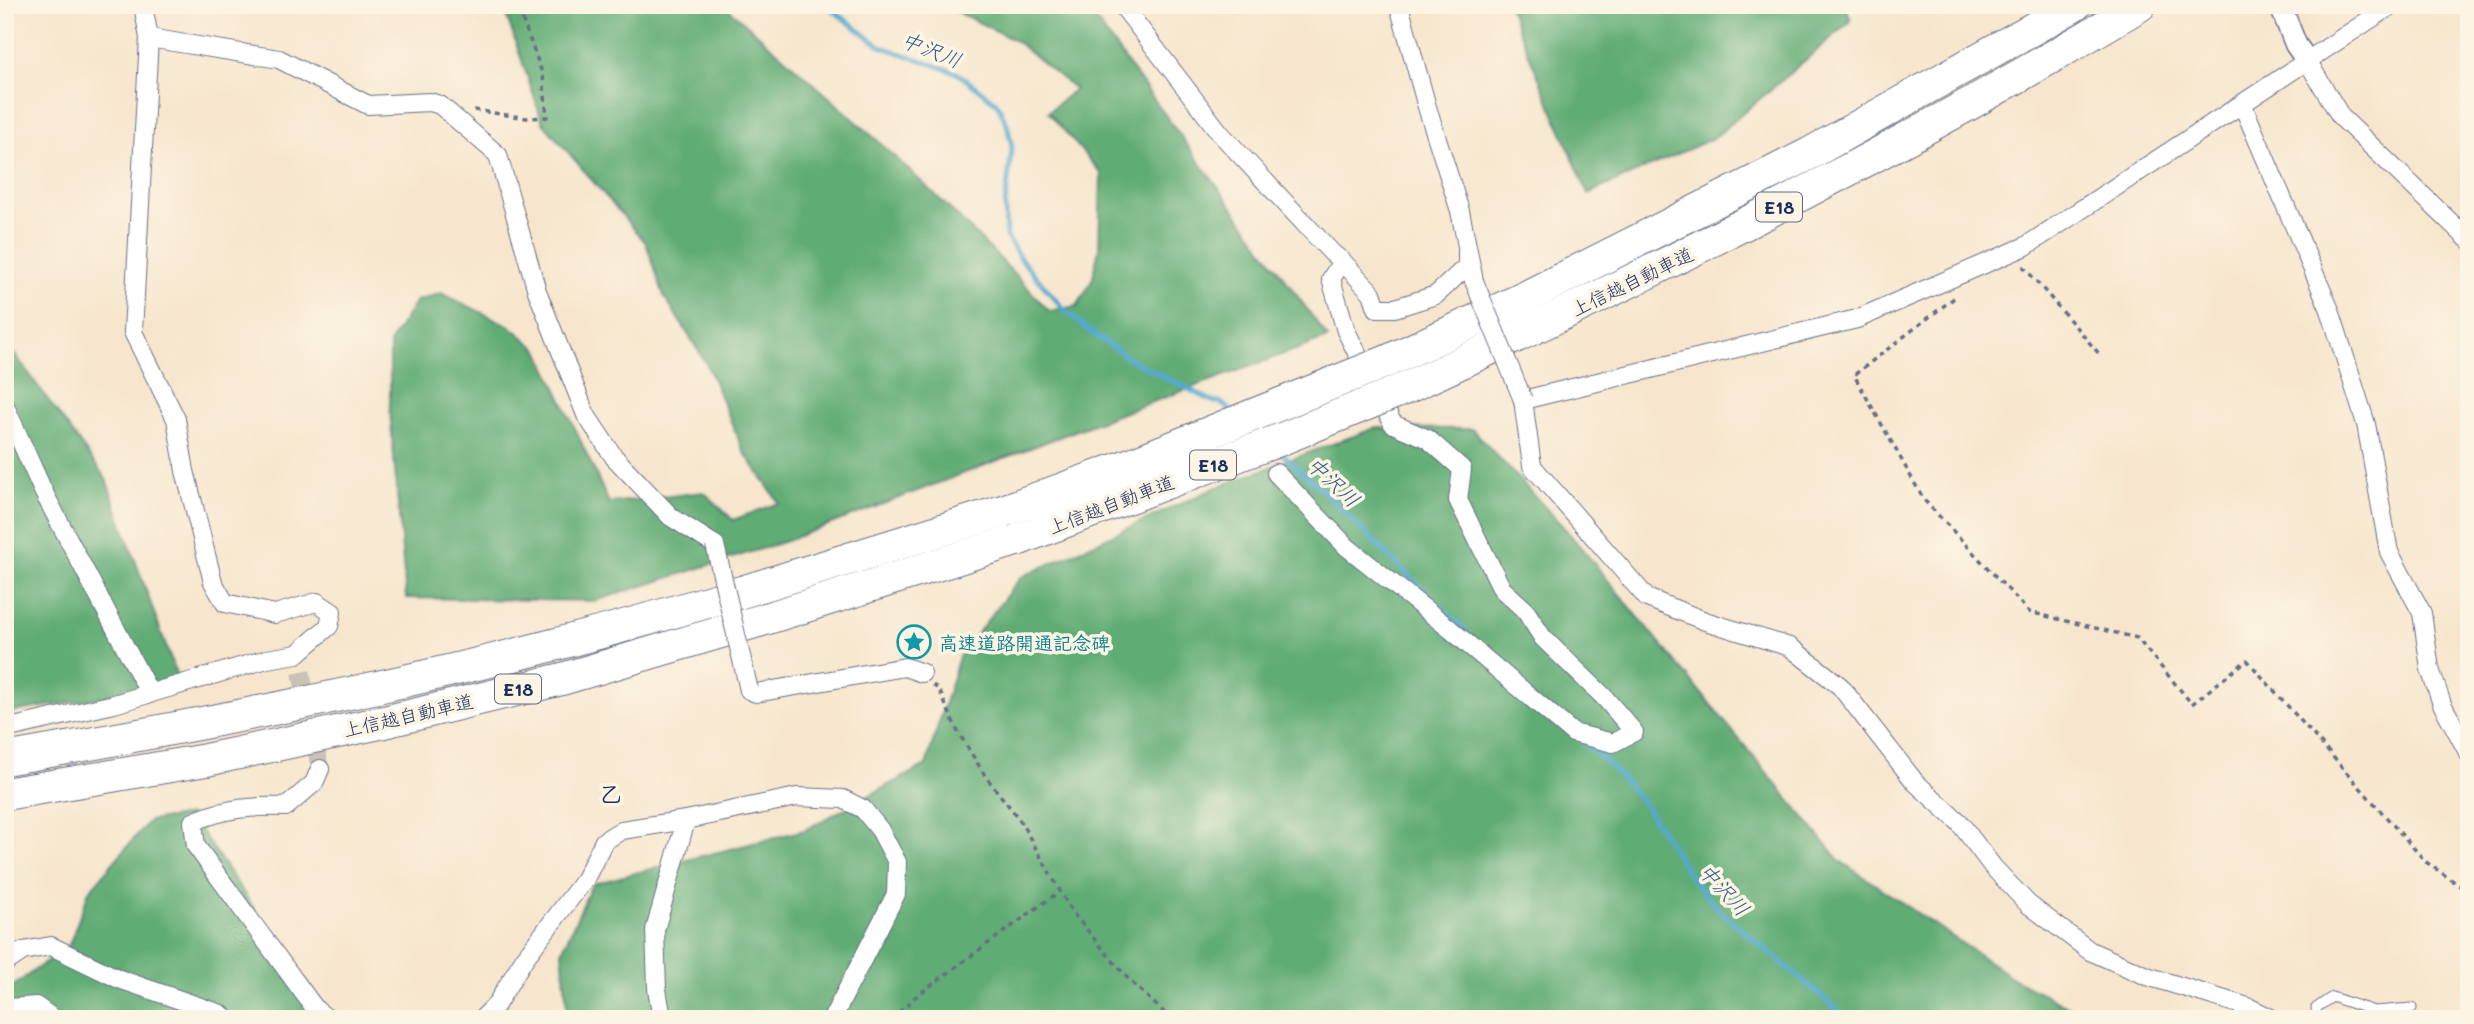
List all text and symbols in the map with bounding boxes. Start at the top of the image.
water label: 中沢川 [898,25,966,73]
road number: E18 [1756,192,1802,222]
street label: 上信越自動車道 [1567,241,1697,321]
road number: E18 [1190,450,1236,480]
water label: 中沢川 [1302,450,1366,512]
street label: 上信越自動車道 [1044,468,1178,540]
place icon: 高速道路開通記念碑 [895,623,933,661]
place label: 高速道路開通記念碑 [939,630,1110,655]
road number: E18 [495,674,541,704]
street label: 上信越自動車道 [340,688,476,742]
district label: 乙 [599,778,622,808]
water label: 中沢川 [1694,857,1756,921]

